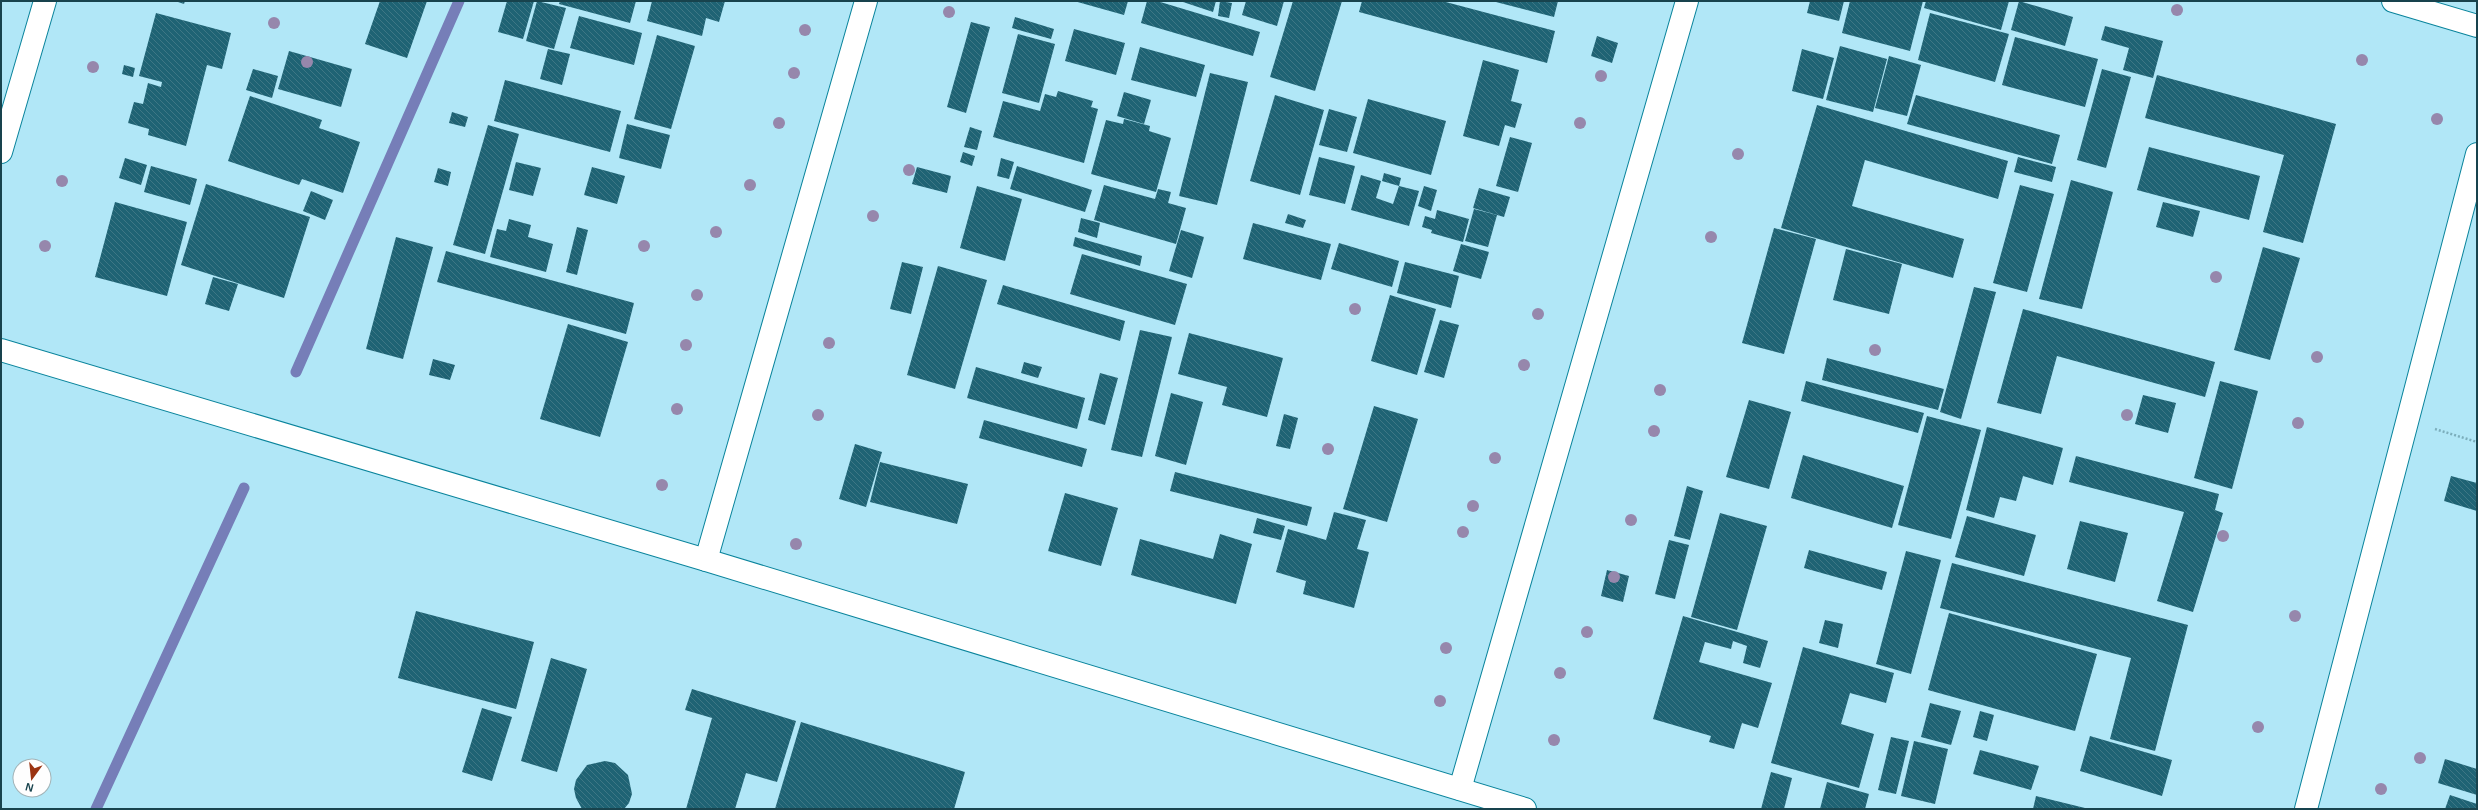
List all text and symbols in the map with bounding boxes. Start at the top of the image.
north arrow [12,758,52,798]
text: N [24,781,35,794]

